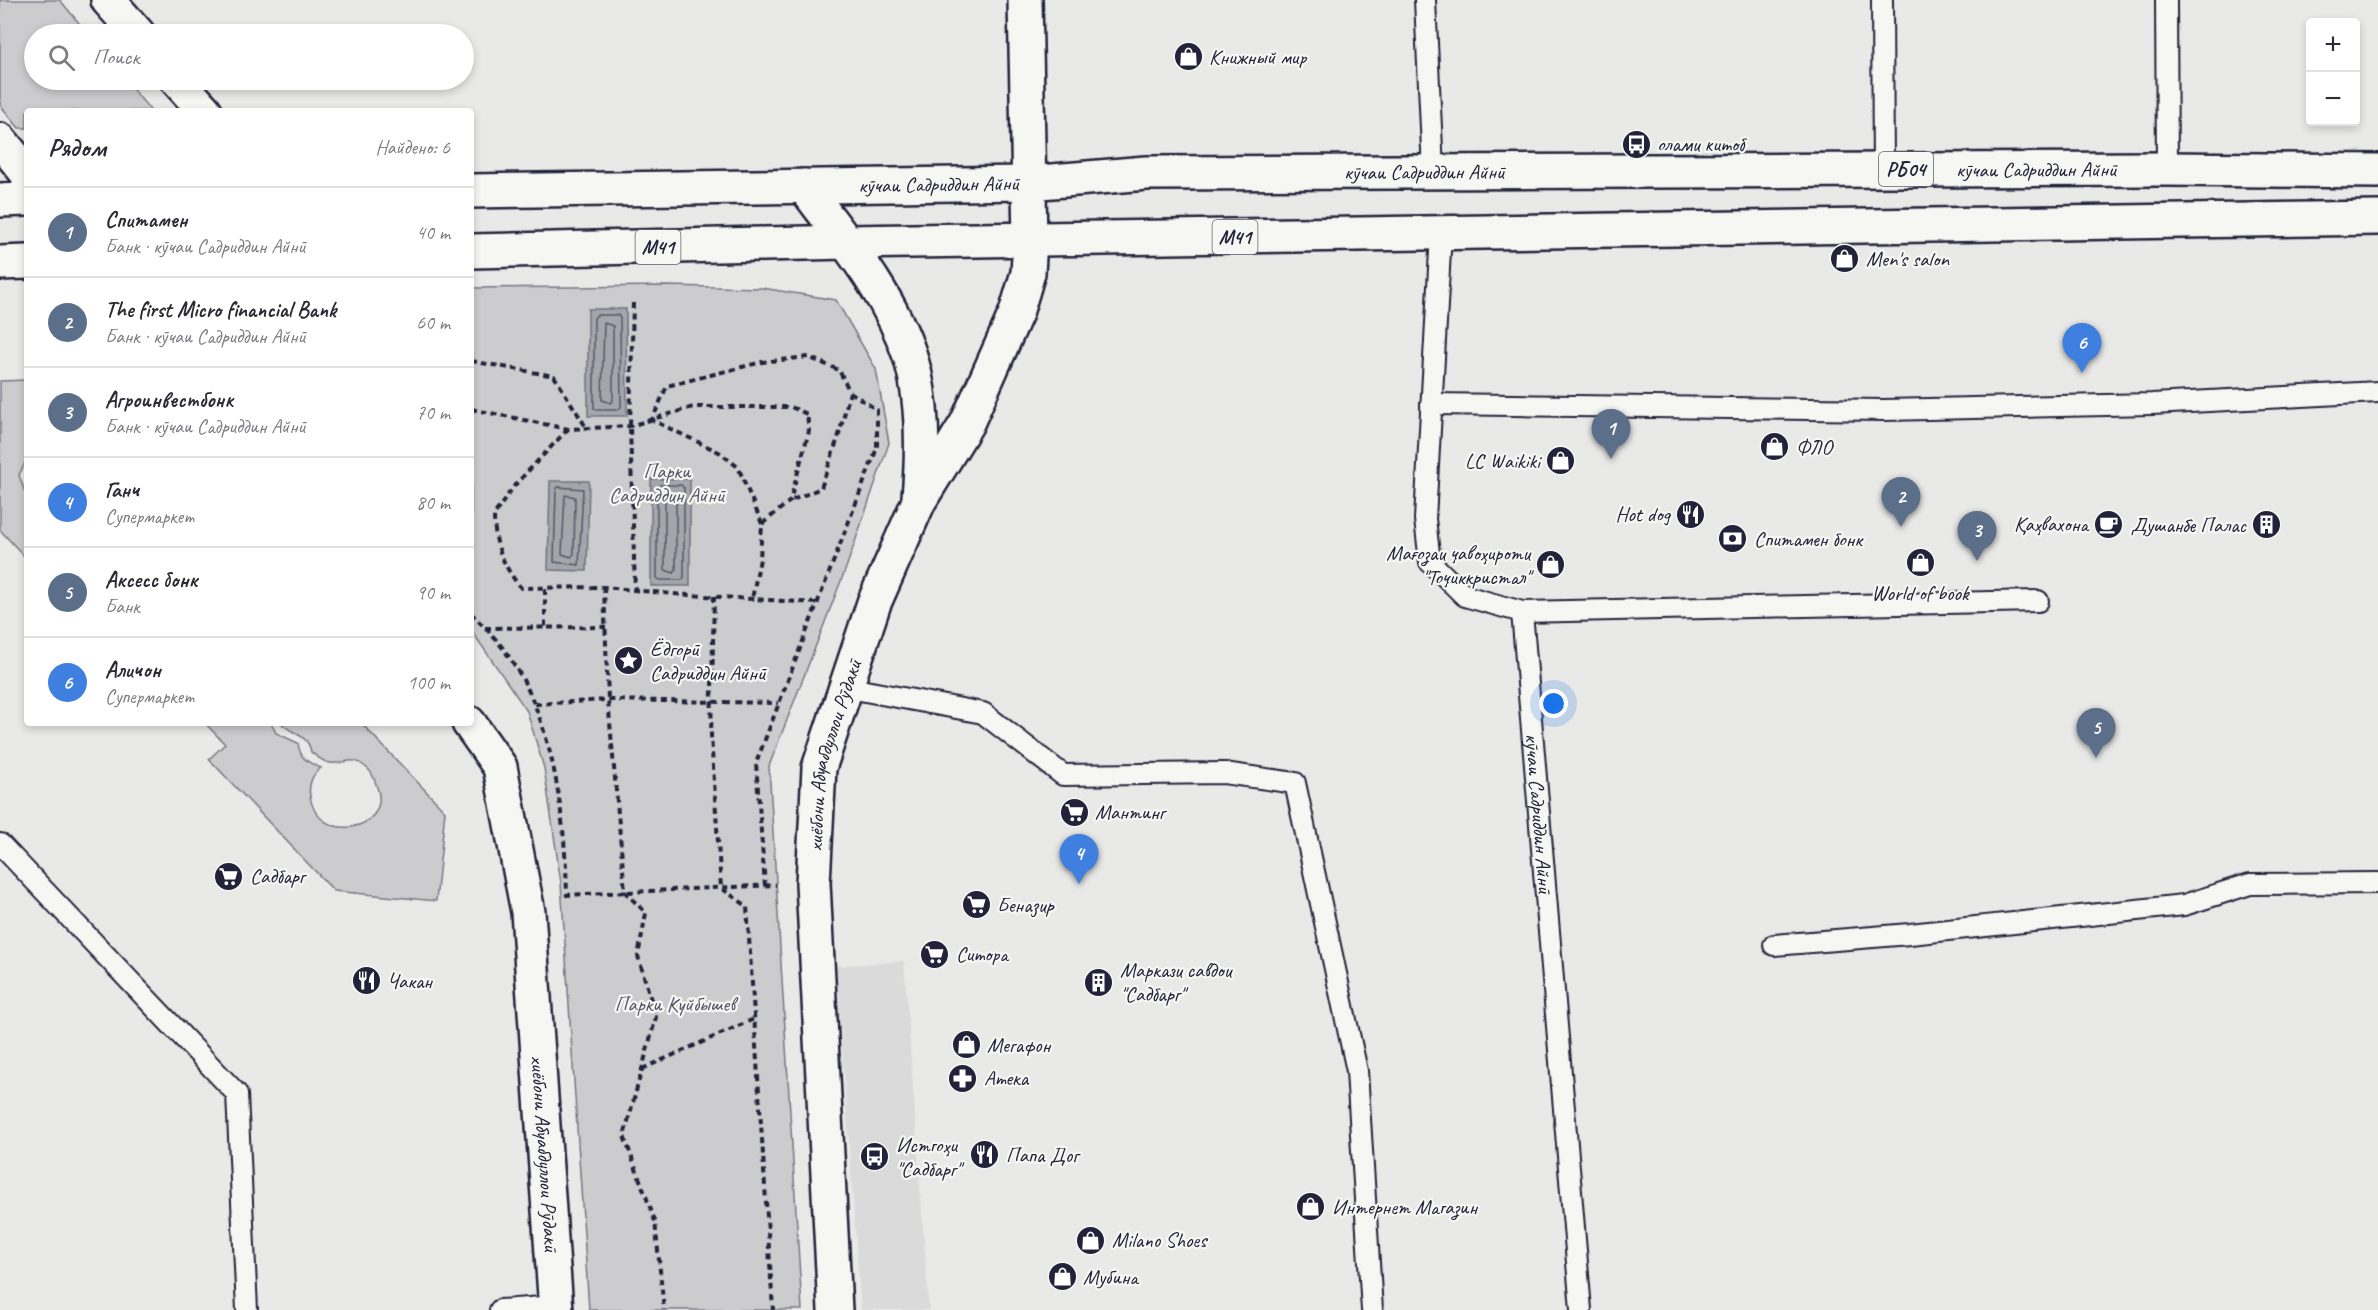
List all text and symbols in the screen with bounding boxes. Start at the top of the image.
map controls [2306,18,2360,126]
button: + [2306,18,2360,72]
search box [24,24,474,90]
icon: search [45,41,78,74]
shop icon: Книжный мир [1172,41,1204,73]
text: Поиск [93,43,139,71]
place label: Книжный мир [1209,44,1307,70]
button: − [2306,72,2360,126]
bus stop icon: олами китоб [1620,128,1652,160]
text: Рядом [48,131,106,164]
place label: олами китоб [1657,131,1747,157]
text: Найдено: 6 [375,135,450,160]
road number: РБ04 [1879,152,1933,186]
street label: кӯчаи Садриддин Айнӣ [1956,156,2118,183]
street label: кӯчаи Садриддин Айнӣ [1344,159,1506,185]
street label: кӯчаи Садриддин Айнӣ [858,170,1021,198]
text: Спитамен [105,206,187,234]
text: 1 [63,220,72,245]
text: 40 m [416,220,450,245]
road number: M41 [1212,220,1258,254]
road number: M41 [636,230,680,264]
text: Банк · кӯчаи Садриддин Айнӣ [105,234,306,259]
shop icon: Men's salon [1829,243,1861,275]
place label: Men's salon [1866,246,1949,272]
text: The first Micro financial Bank [105,296,336,324]
text: 2 [63,310,72,335]
text: 60 m [416,310,450,335]
text: Банк · кӯчаи Садриддин Айнӣ [105,324,306,349]
pin: 6 [2062,324,2102,373]
text: Агроинвестбонк [105,386,233,414]
text: 3 [63,400,72,425]
text: 70 m [416,400,450,425]
pin: 1 [1592,410,1630,459]
text: Банк · кӯчаи Садриддин Айнӣ [105,414,306,439]
shop icon: ФЛО [1759,431,1791,463]
place label: ФЛО [1796,434,1835,460]
shop icon: LC Waikiki [1545,445,1577,477]
place label: LC Waikiki [1465,448,1543,474]
park label: Парки Садриддин Айнӣ [609,458,726,508]
text: Ганч [105,476,139,504]
pin: 2 [1882,478,1920,527]
text: 4 [63,490,72,515]
text: 80 m [416,490,450,515]
restaurant icon: Hot dog [1675,498,1707,530]
place label: Hot dog [1616,501,1672,527]
text: Супермаркет [105,504,194,529]
cafe icon: Қаҳвахона [2093,508,2125,540]
building icon: Душанбе Палас [2251,509,2283,541]
place label: Қаҳвахона [2014,511,2090,537]
pin: 3 [1958,512,1996,561]
place label: Душанбе Палас [2131,512,2248,538]
bank icon: Спитамен бонк [1717,523,1749,555]
place label: Спитамен бонк [1754,526,1864,552]
place label: Мағозаи ҷавоҳироти "Тоҷиккристал" [1386,540,1534,590]
shop icon: World of book [1904,546,1936,578]
shop icon: Мағозаи ҷавоҳироти "Тоҷиккристал" [1535,549,1567,581]
text: Аксесс бонк [105,566,197,594]
text: 5 [63,580,72,605]
text: 90 m [416,580,450,605]
place label: World of book [1871,580,1970,606]
text: Банк [105,594,139,619]
place label: Ёдгорӣ Садриддин Айнӣ [650,636,767,686]
place icon: Ёдгорӣ Садриддин Айнӣ [613,645,645,677]
street label: хиёбони Абуабдуллои Рӯдакӣ [802,655,868,852]
text: Аличон [105,656,161,684]
text: 6 [63,670,72,695]
text: 100 m [407,670,450,695]
text: Супермаркет [105,684,194,709]
your location [1539,689,1568,718]
pin: 5 [2076,708,2116,758]
street label: кӯчаи Садриддин Айнӣ [1519,732,1559,896]
supermarket icon: Мантинг [1058,796,1090,828]
place label: Мантинг [1095,799,1168,825]
pin: 4 [1060,834,1098,884]
supermarket icon: Садбарг [213,860,245,892]
place label: Садбарг [250,863,308,889]
supermarket icon: Беназир [960,889,992,921]
place label: Беназир [997,892,1056,918]
supermarket icon: Ситора [919,938,951,970]
place label: Ситора [956,941,1010,967]
place label: Маркази савдои "Садбарг" [1120,957,1234,1007]
restaurant icon: Чакан [350,965,382,997]
building icon: Маркази савдои "Садбарг" [1083,966,1115,998]
place label: Чакан [387,968,433,994]
park label: Парки Куйбышев [615,991,739,1017]
shop icon: Мегафон [950,1029,982,1061]
place label: Мегафон [987,1032,1052,1058]
street label: хиёбони Абуабдуллои Рӯдакӣ [525,1055,565,1254]
pharmacy icon: Атека [947,1062,979,1094]
place label: Атека [984,1065,1030,1091]
place label: Истгоҳи "Садбарг" [896,1132,965,1182]
restaurant icon: Папа Дог [969,1139,1001,1171]
bus stop icon: Истгоҳи "Садбарг" [859,1141,891,1173]
place label: Папа Дог [1006,1142,1081,1168]
shop icon: Интернет Магазин [1295,1191,1327,1223]
place label: Интернет Магазин [1332,1194,1478,1221]
shop icon: Milano Shoes [1075,1224,1107,1256]
place label: Milano Shoes [1112,1227,1208,1253]
shop icon: Мубина [1046,1261,1078,1293]
place label: Мубина [1083,1264,1140,1290]

